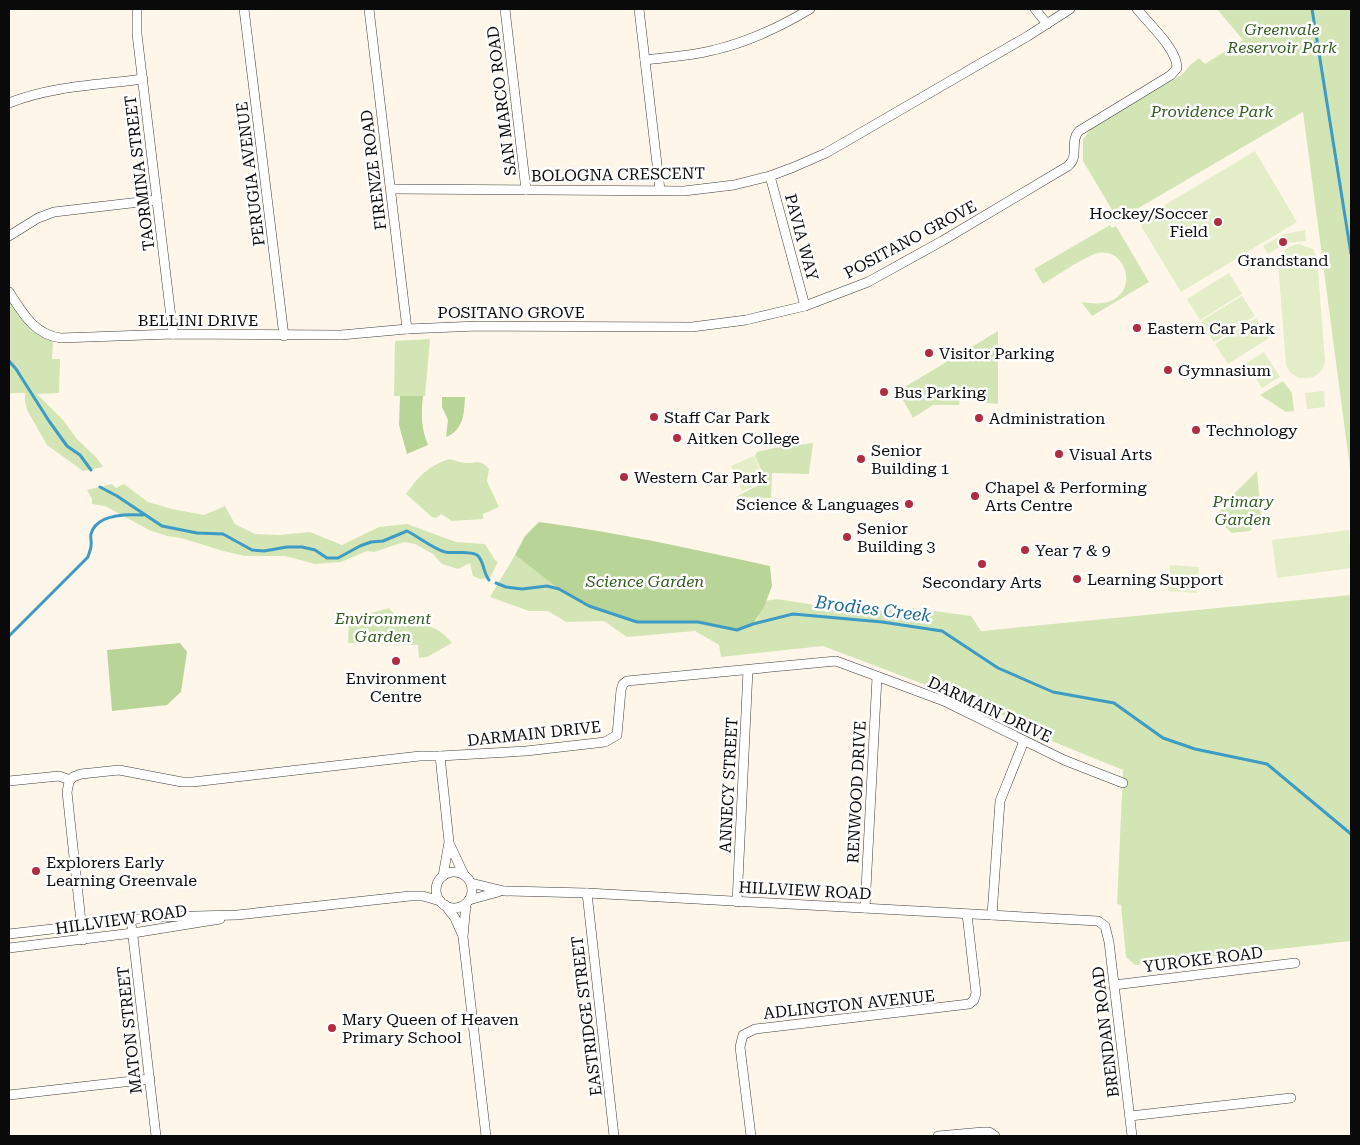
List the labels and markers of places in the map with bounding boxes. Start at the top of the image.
place label: Hockey/Soccer Field [1089,204,1208,241]
marker: Hockey/Soccer Field [1212,216,1224,228]
marker: Grandstand [1277,236,1289,248]
place label: Grandstand [1238,251,1328,270]
place label: Eastern Car Park [1147,319,1275,338]
marker: Eastern Car Park [1131,322,1143,334]
place label: Visitor Parking [939,344,1055,363]
marker: Visitor Parking [923,347,935,359]
place label: Gymnasium [1178,361,1271,380]
marker: Gymnasium [1162,364,1174,376]
place label: Bus Parking [894,383,987,402]
marker: Bus Parking [878,386,890,398]
place label: Staff Car Park [664,408,770,427]
place label: Administration [989,409,1105,428]
marker: Staff Car Park [648,411,660,423]
marker: Administration [973,412,985,424]
place label: Technology [1206,421,1298,440]
marker: Technology [1190,424,1202,436]
place label: Aitken College [687,429,800,448]
marker: Aitken College [671,432,683,444]
place label: Senior Building 1 [871,441,949,478]
place label: Visual Arts [1069,445,1153,464]
marker: Visual Arts [1053,448,1065,460]
marker: Senior Building 1 [855,453,867,465]
place label: Western Car Park [634,468,768,487]
marker: Western Car Park [618,471,630,483]
place label: Chapel & Performing Arts Centre [985,478,1147,515]
marker: Chapel & Performing Arts Centre [969,490,981,502]
place label: Science & Languages [736,495,899,514]
marker: Science & Languages [903,498,915,510]
place label: Senior Building 3 [857,519,935,556]
marker: Senior Building 3 [841,531,853,543]
place label: Year 7 & 9 [1035,541,1111,560]
marker: Year 7 & 9 [1019,544,1031,556]
marker: Secondary Arts [976,558,988,570]
place label: Learning Support [1087,570,1223,589]
place label: Secondary Arts [922,573,1042,592]
marker: Learning Support [1071,573,1083,585]
marker: Environment Centre [390,655,402,667]
place label: Environment Centre [345,669,447,706]
place label: Explorers Early Learning Greenvale [46,853,197,890]
marker: Explorers Early Learning Greenvale [30,865,42,877]
place label: Mary Queen of Heaven Primary School [342,1010,519,1047]
marker: Mary Queen of Heaven Primary School [326,1022,338,1034]

